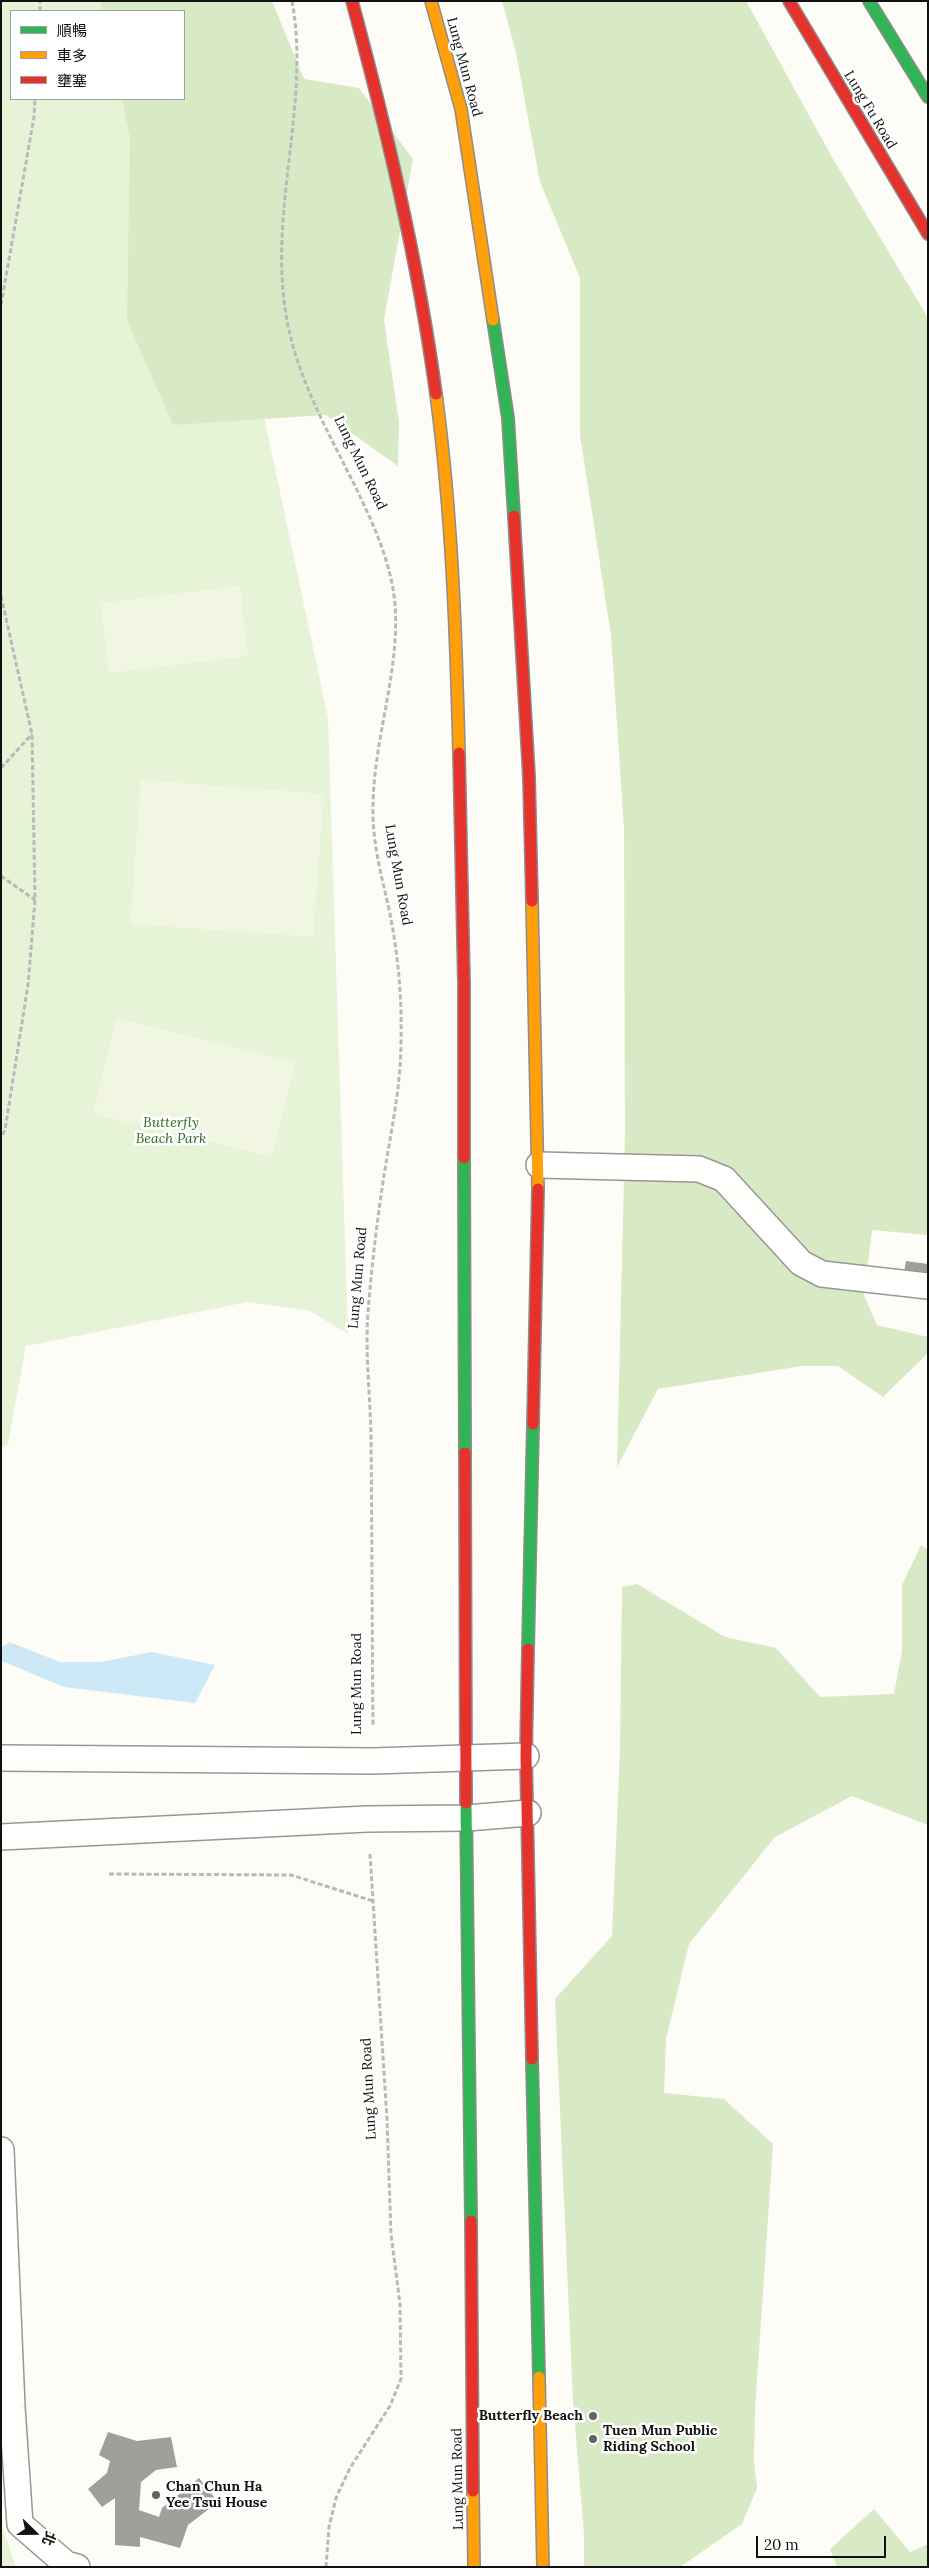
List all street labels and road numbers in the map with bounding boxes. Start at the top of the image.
street label: Lung Mun Road [443,15,485,119]
street label: Lung Fu Road [840,68,900,152]
street label: Lung Mun Road [330,413,390,513]
street label: Lung Mun Road [381,823,415,927]
street label: Lung Mun Road [345,1226,371,1330]
street label: Lung Mun Road [349,1633,365,1735]
street label: Lung Mun Road [358,2038,380,2140]
street label: Lung Mun Road [449,2428,467,2530]

